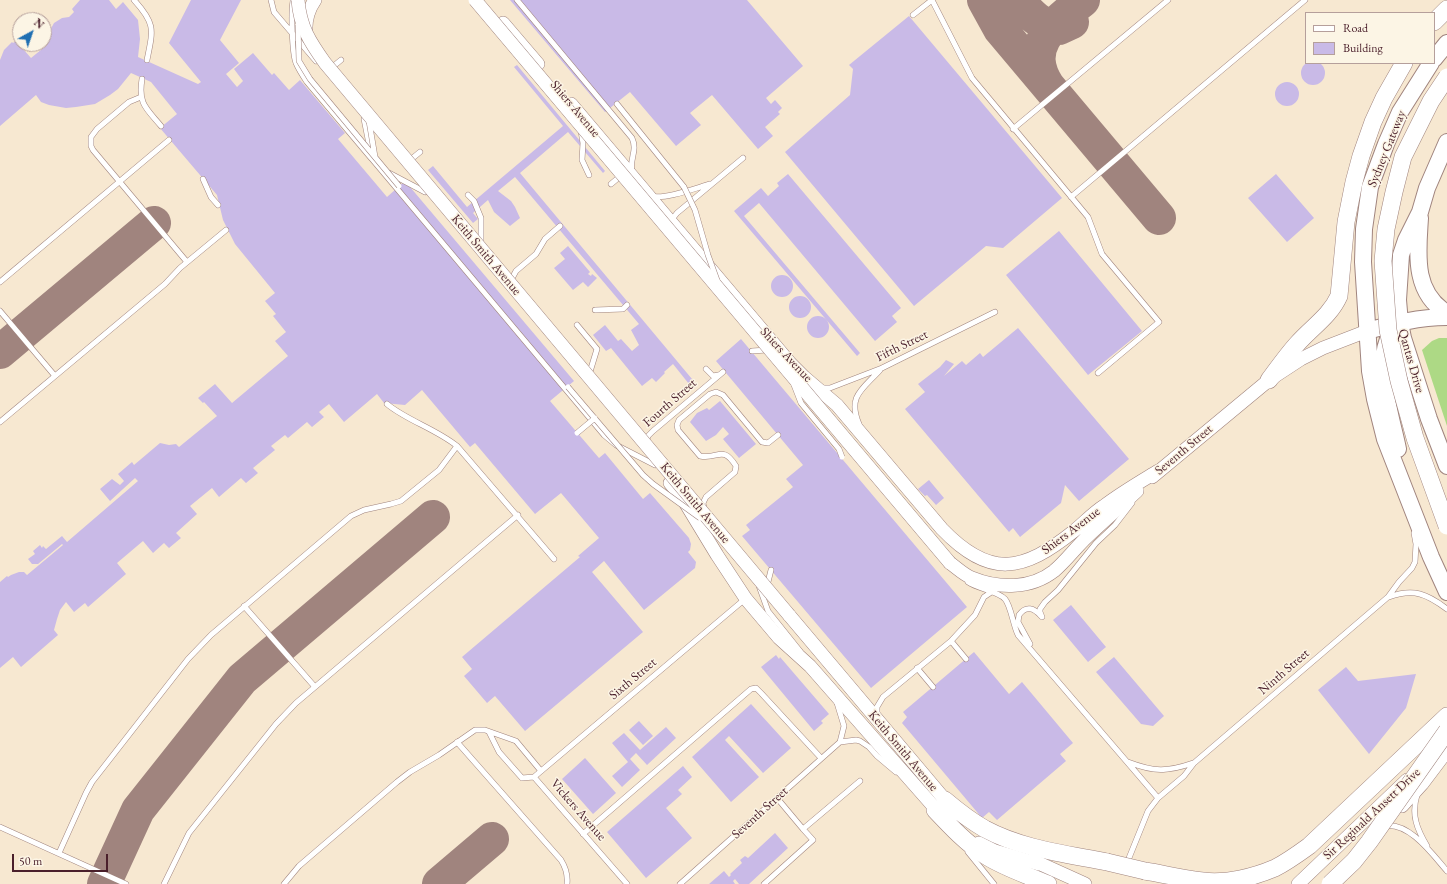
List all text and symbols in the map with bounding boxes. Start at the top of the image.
north arrow [12,12,52,52]
legend [1305,12,1435,64]
text: N [31,15,47,32]
text: Road [1343,20,1368,36]
text: Building [1343,40,1383,56]
street label: Shiers Avenue [547,77,603,141]
street label: Sydney Gateway [1365,108,1409,190]
street label: Keith Smith Avenue [448,211,524,299]
street label: Shiers Avenue [757,324,815,386]
street label: Fifth Street [873,327,931,365]
street label: Qantas Drive [1394,327,1428,395]
street label: Fourth Street [640,376,700,430]
street label: Seventh Street [1152,421,1216,479]
street label: Keith Smith Avenue [657,459,733,547]
street label: Shiers Avenue [1039,504,1103,558]
street label: Ninth Street [1255,646,1313,698]
street label: Sixth Street [606,655,660,703]
street label: Keith Smith Avenue [865,707,941,795]
street label: Sir Reginald Ansett Drive [1320,765,1424,863]
street label: Vickers Avenue [547,776,609,844]
street label: Seventh Street [729,784,791,842]
scale bar [14,846,110,872]
text: 50 m [19,853,42,869]

